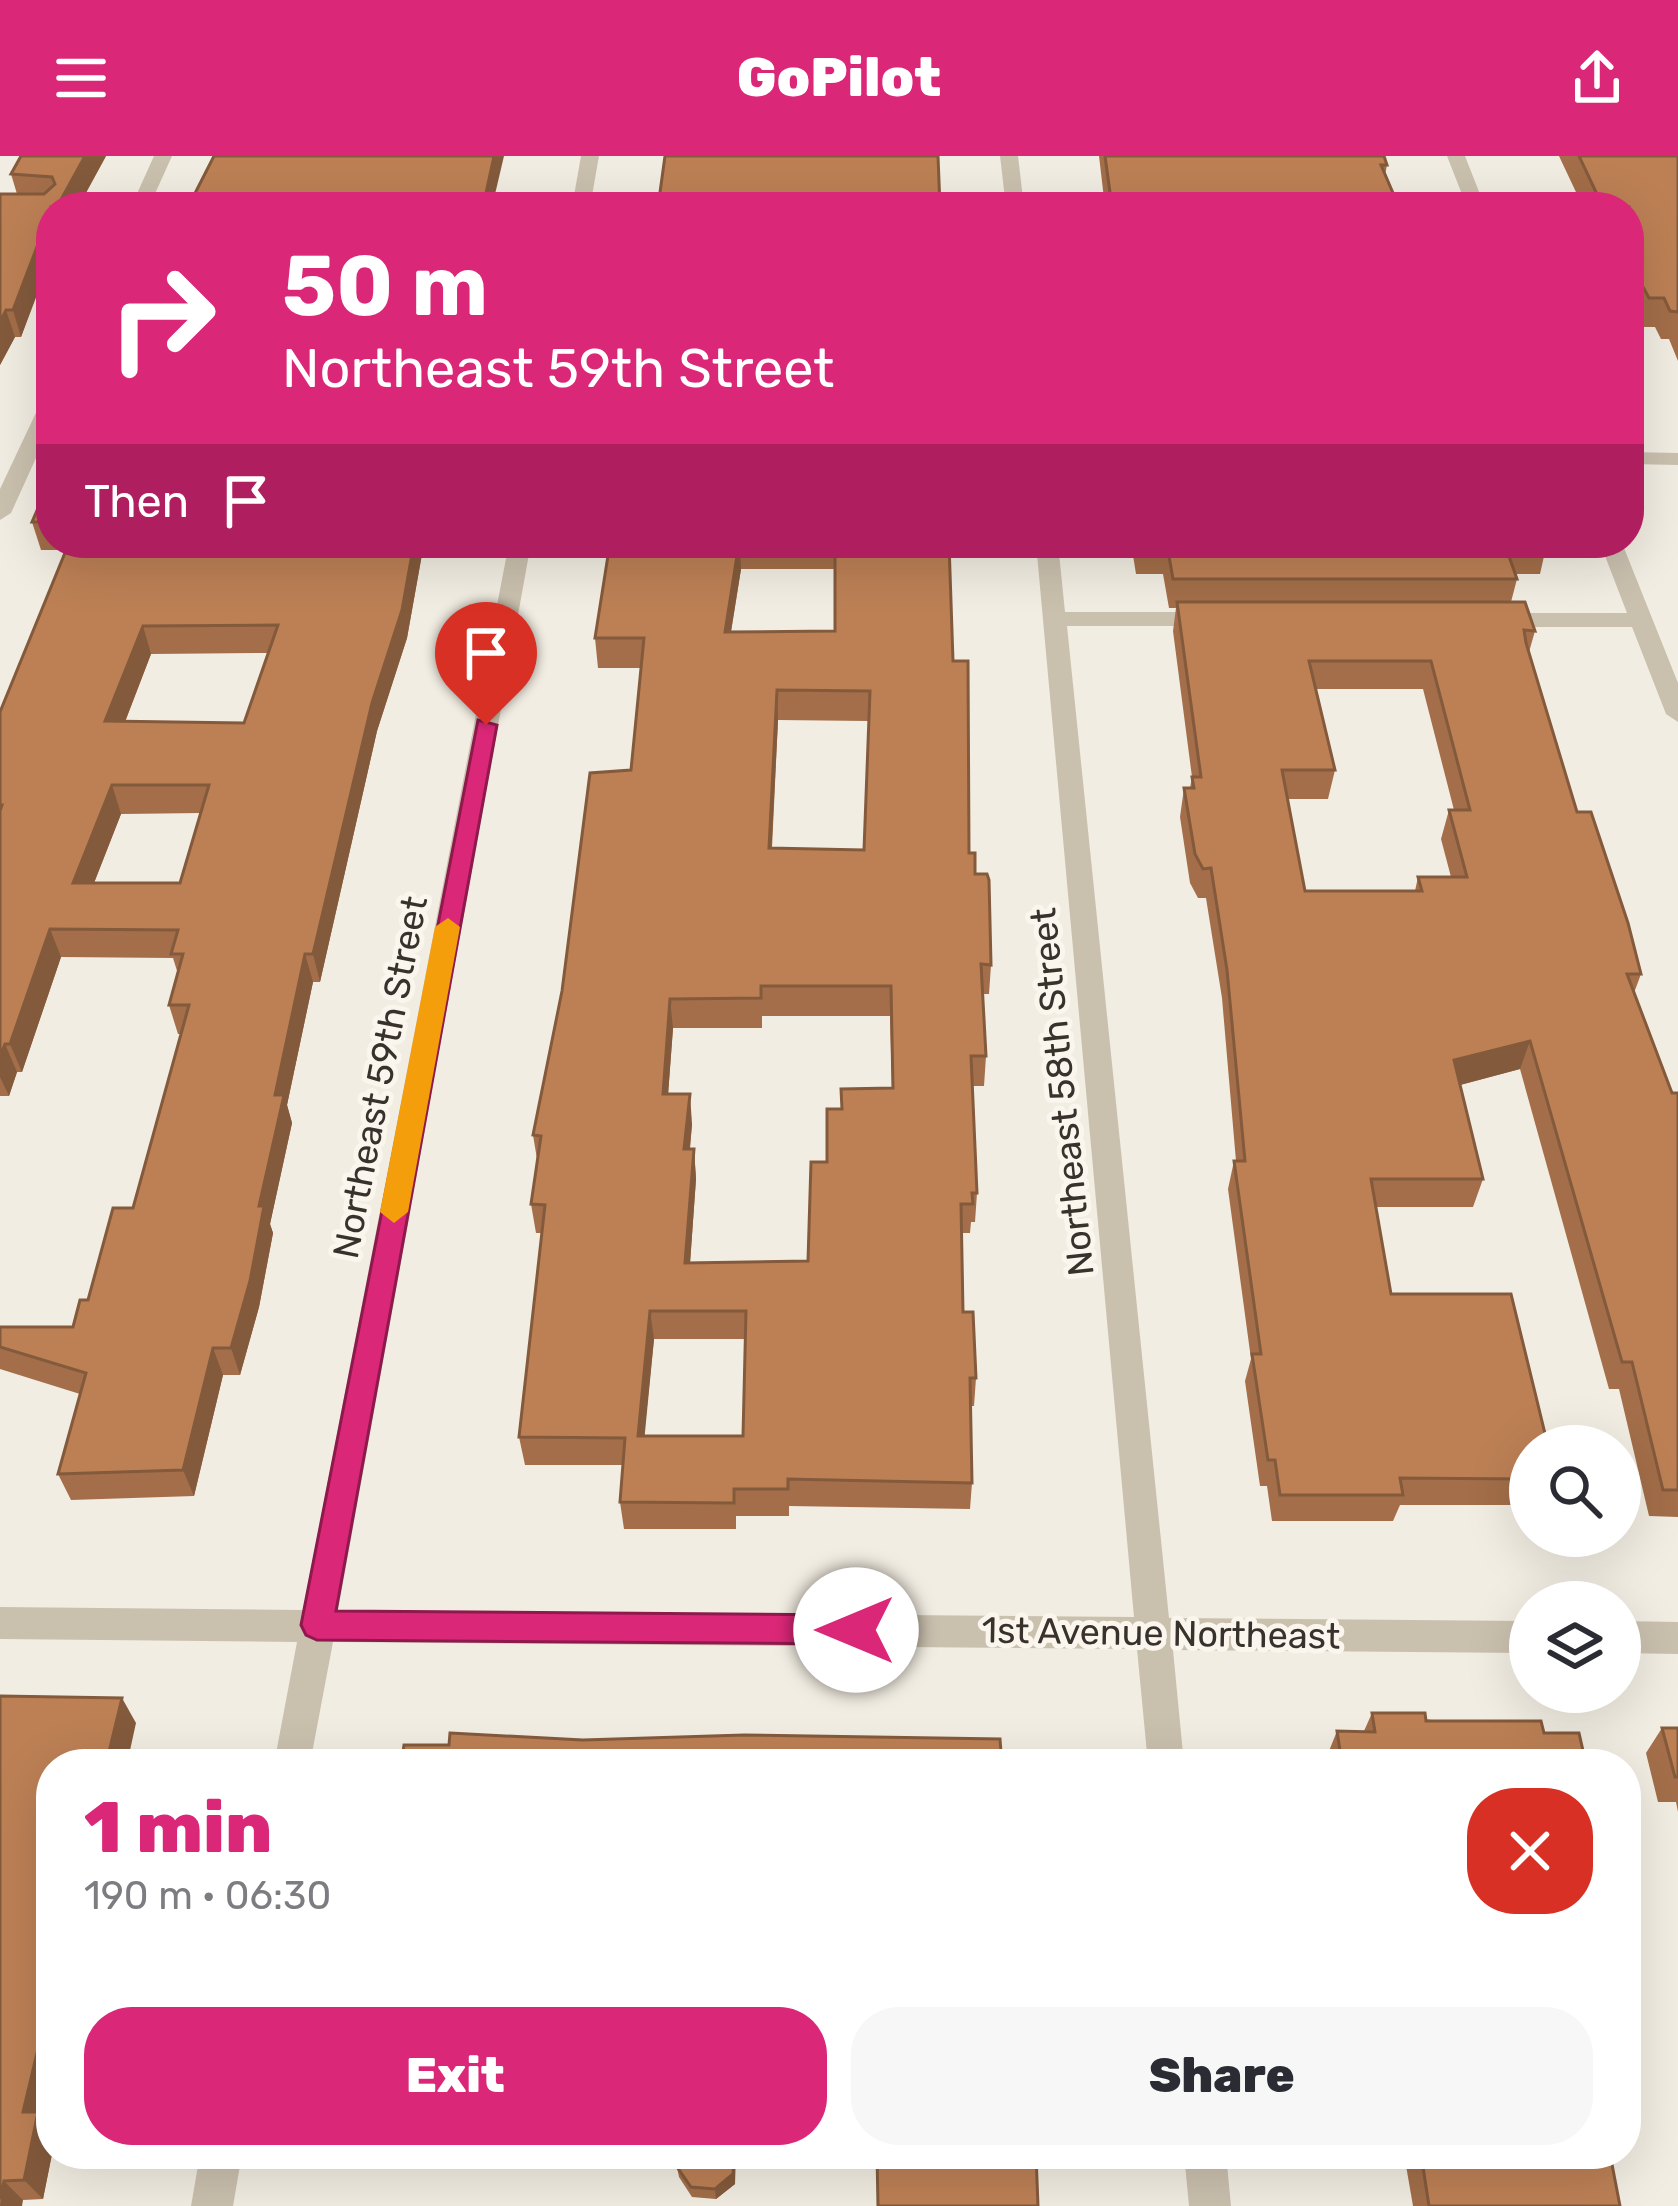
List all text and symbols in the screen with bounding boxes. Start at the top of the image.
icon: menu [48,45,114,111]
icon: share [1564,45,1630,111]
text: GoPilot [737,46,941,110]
text: 50 m [282,236,488,336]
icon: right [84,240,240,396]
text: Northeast 59th Street [282,337,834,401]
icon: arrive [213,468,279,534]
text: Then [84,475,189,528]
pin [435,602,537,725]
icon: arrive [453,620,519,686]
street label: Northeast 59th Street [324,892,436,1262]
street label: Northeast 58th Street [1021,906,1103,1278]
map controls [1509,1425,1641,1713]
button: search [1509,1425,1641,1557]
position arrow [793,1567,919,1693]
button: layers [1509,1581,1641,1713]
street label: 1st Avenue Northeast [981,1608,1341,1658]
text: 1 min [84,1785,272,1870]
button: close [1467,1788,1593,1914]
text: 190 m · 06:30 [84,1873,331,1919]
button: Exit [84,2007,827,2145]
button: Share [851,2007,1593,2145]

